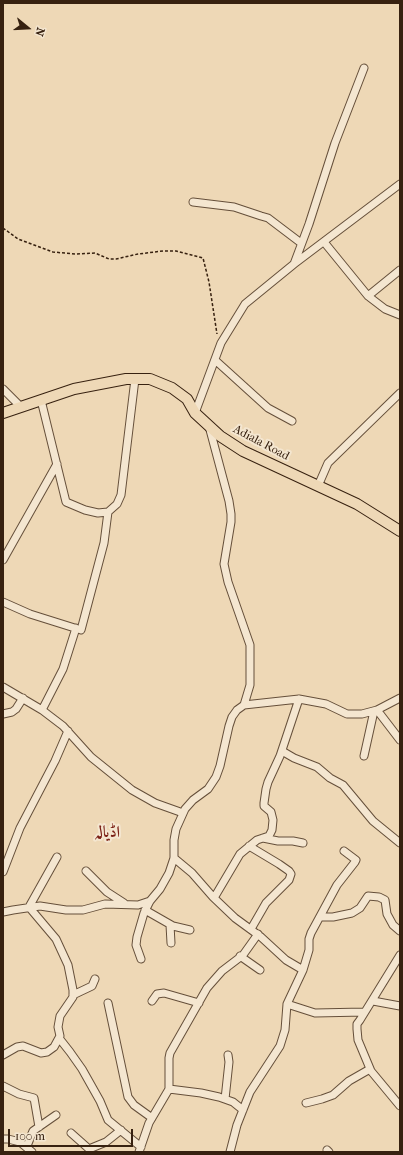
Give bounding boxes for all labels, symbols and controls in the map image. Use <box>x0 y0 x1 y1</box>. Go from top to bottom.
north arrow <box>8 8 48 48</box>
text: N <box>32 26 47 38</box>
street label: Adiala Road <box>230 422 292 464</box>
district label: اڈیالہ <box>94 823 120 843</box>
scale bar <box>10 1121 135 1147</box>
text: 100 m <box>15 1129 45 1143</box>

